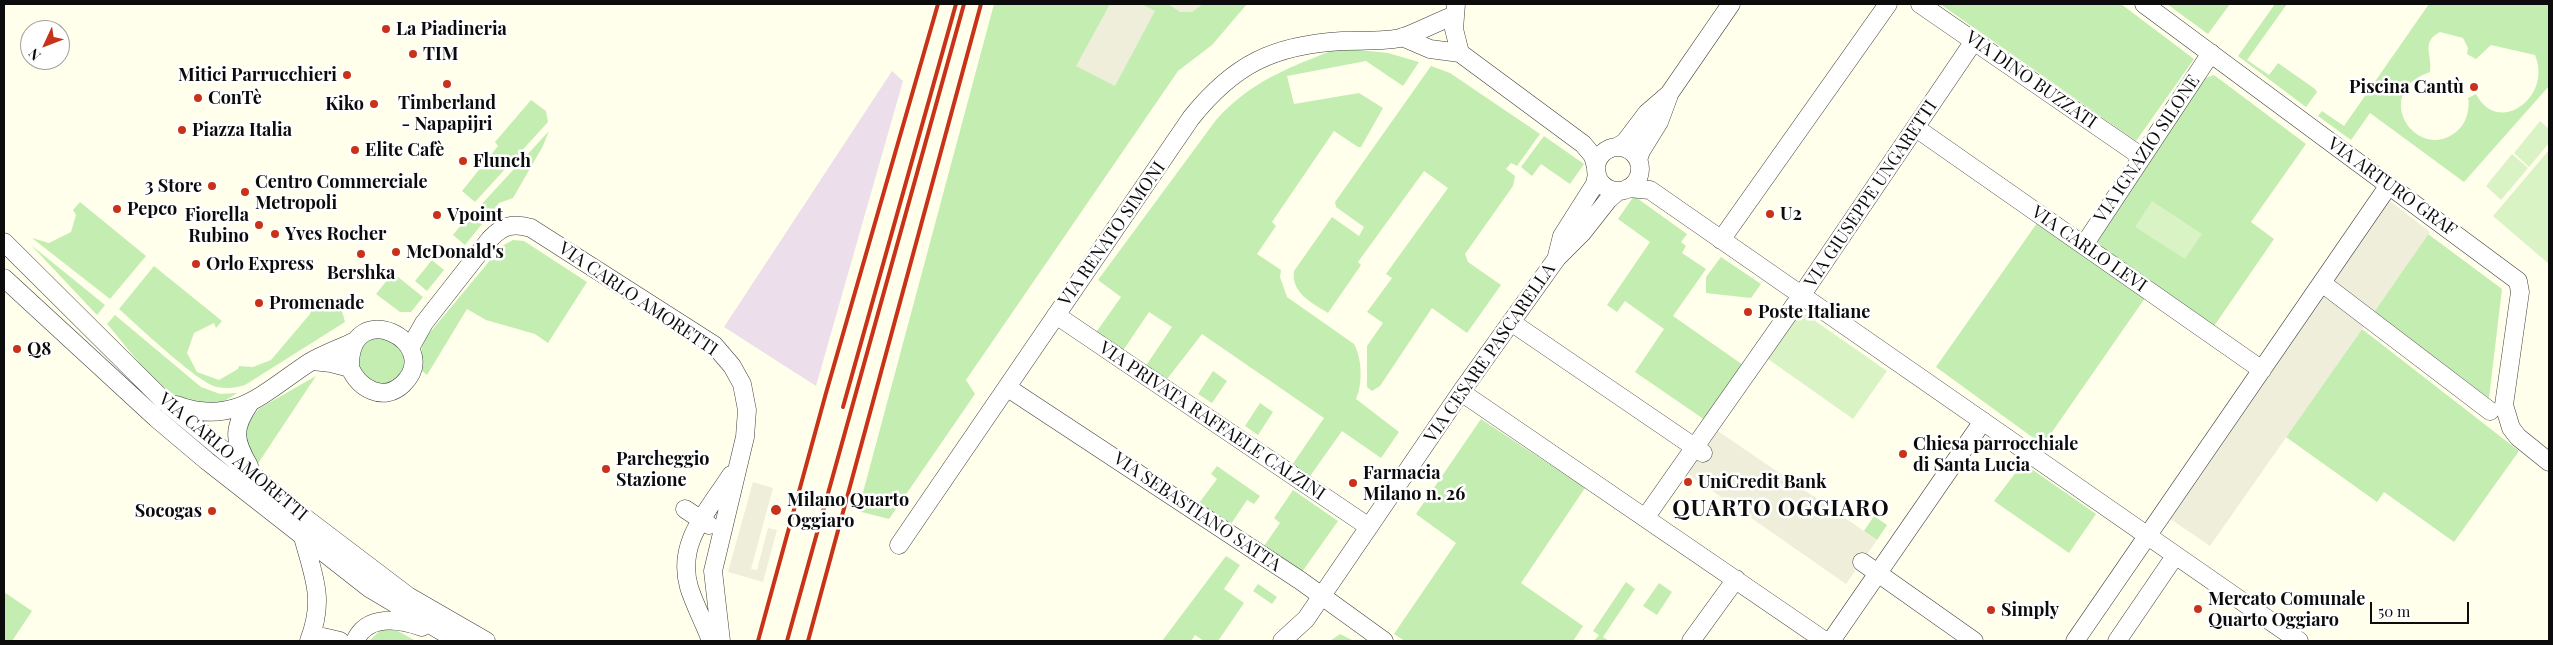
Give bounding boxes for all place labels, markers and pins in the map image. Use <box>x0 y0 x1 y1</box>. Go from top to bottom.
place label: La Piadineria <box>396 18 507 40</box>
marker: La Piadineria <box>380 23 392 35</box>
place label: TIM <box>423 43 458 65</box>
marker: TIM <box>407 48 419 60</box>
place label: Mitici Parrucchieri <box>178 64 337 86</box>
marker: Mitici Parrucchieri <box>341 69 353 81</box>
place label: Piscina Cantù <box>2349 76 2464 98</box>
marker: Timberland - Napapijri <box>441 78 453 90</box>
marker: Piscina Cantù <box>2468 81 2480 93</box>
place label: ConTè <box>208 87 262 109</box>
marker: ConTè <box>192 92 204 104</box>
place label: Timberland - Napapijri <box>398 92 496 134</box>
place label: Kiko <box>325 93 364 115</box>
marker: Kiko <box>368 98 380 110</box>
place label: Piazza Italia <box>192 119 292 141</box>
marker: Piazza Italia <box>176 124 188 136</box>
place label: Elite Cafè <box>365 139 444 161</box>
marker: Elite Cafè <box>349 144 361 156</box>
place label: Flunch <box>473 150 531 172</box>
marker: Flunch <box>457 155 469 167</box>
place label: Centro Commerciale Metropoli <box>255 171 428 213</box>
place label: 3 Store <box>145 175 202 197</box>
marker: 3 Store <box>206 180 218 192</box>
marker: Centro Commerciale Metropoli <box>239 186 251 198</box>
place label: Pepco <box>127 198 177 220</box>
marker: Pepco <box>111 203 123 215</box>
place label: U2 <box>1780 203 1802 225</box>
place label: Fiorella Rubino <box>185 204 249 246</box>
place label: Vpoint <box>447 204 503 226</box>
marker: U2 <box>1764 208 1776 220</box>
marker: Vpoint <box>431 209 443 221</box>
marker: Fiorella Rubino <box>253 219 265 231</box>
place label: Yves Rocher <box>285 223 386 245</box>
marker: Yves Rocher <box>269 228 281 240</box>
place label: McDonald's <box>406 241 504 263</box>
marker: McDonald's <box>390 246 402 258</box>
marker: Bershka <box>355 248 367 260</box>
place label: Orlo Express <box>206 253 314 275</box>
marker: Orlo Express <box>190 258 202 270</box>
place label: Bershka <box>327 262 395 284</box>
place label: Promenade <box>269 292 364 314</box>
marker: Promenade <box>253 297 265 309</box>
place label: Poste Italiane <box>1758 301 1870 323</box>
marker: Poste Italiane <box>1742 306 1754 318</box>
place label: Q8 <box>27 338 51 360</box>
marker: Q8 <box>11 343 23 355</box>
place label: Chiesa parrocchiale di Santa Lucia <box>1913 433 2078 476</box>
place label: Parcheggio Stazione <box>616 448 709 490</box>
marker: Chiesa parrocchiale di Santa Lucia <box>1897 448 1909 460</box>
place label: Farmacia Milano n. 26 <box>1363 462 1465 504</box>
marker: Parcheggio Stazione <box>600 463 612 475</box>
place label: UniCredit Bank <box>1698 471 1827 493</box>
marker: UniCredit Bank <box>1682 476 1694 488</box>
marker: Farmacia Milano n. 26 <box>1347 477 1359 489</box>
place label: Milano Quarto Oggiaro <box>787 489 909 532</box>
place label: Socogas <box>135 500 202 522</box>
marker: Milano Quarto Oggiaro <box>769 503 783 517</box>
marker: Socogas <box>206 505 218 517</box>
place label: Mercato Comunale Quarto Oggiaro <box>2208 588 2365 630</box>
place label: Simply <box>2001 599 2059 621</box>
marker: Mercato Comunale Quarto Oggiaro <box>2192 603 2204 615</box>
marker: Simply <box>1985 604 1997 616</box>

